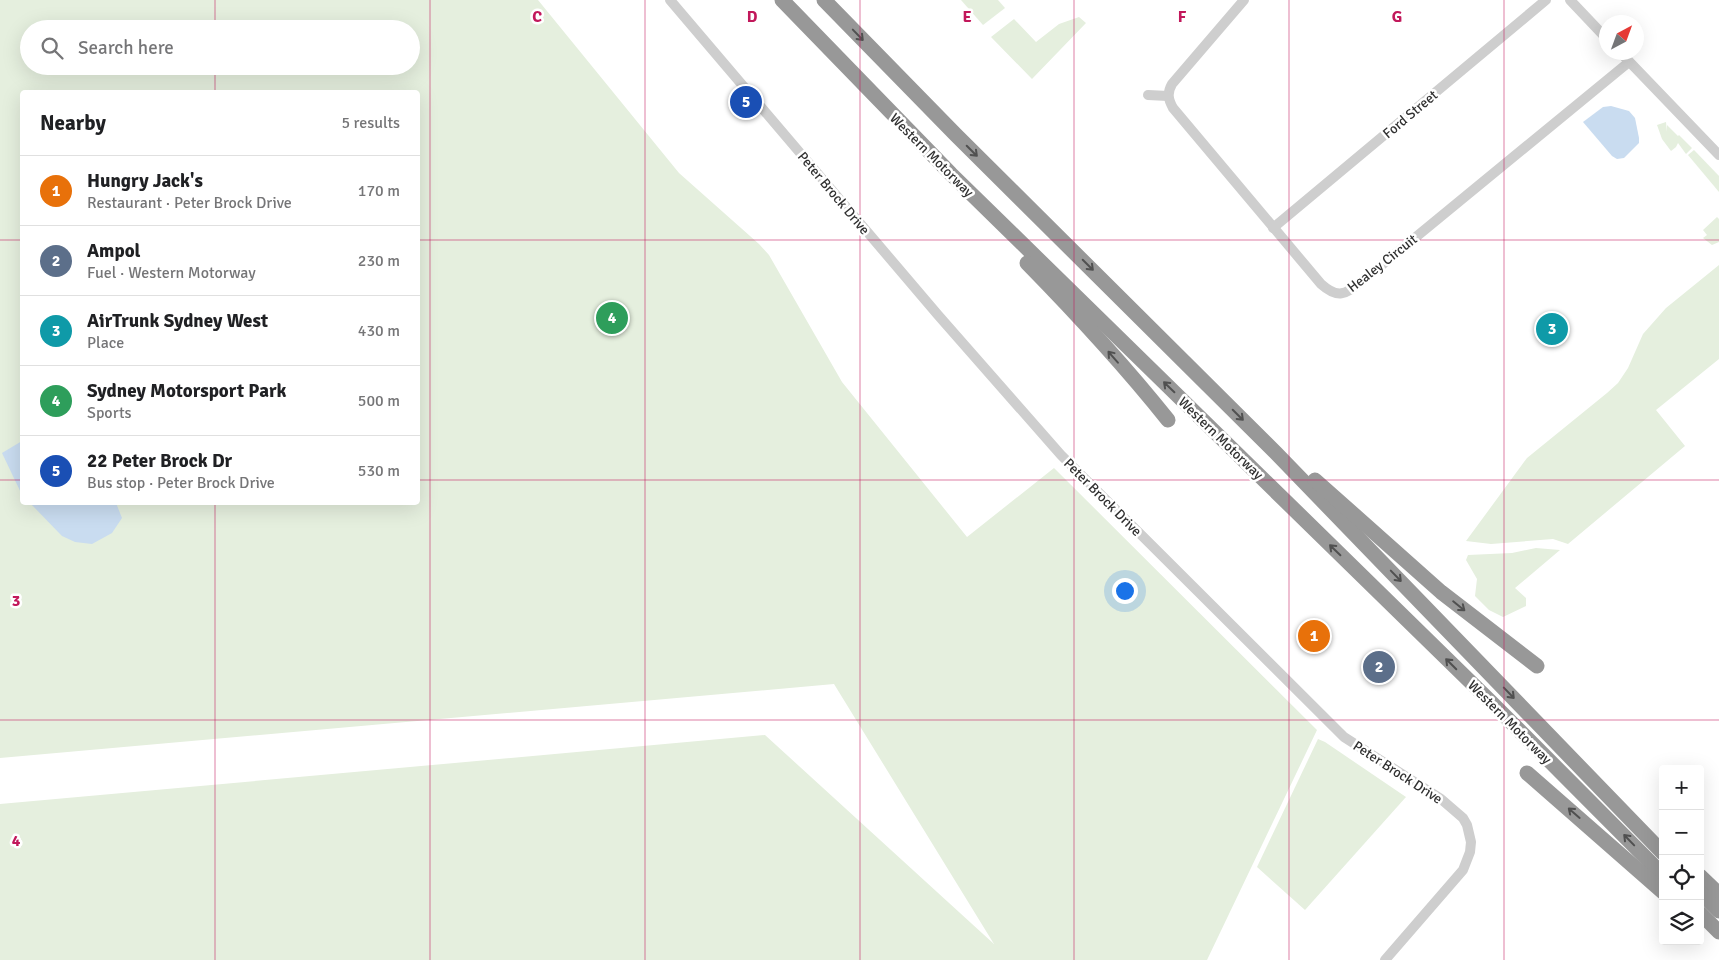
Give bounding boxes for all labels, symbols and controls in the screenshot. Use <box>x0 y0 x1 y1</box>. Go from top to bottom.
text: C <box>532 7 542 27</box>
text: D <box>747 7 758 27</box>
text: E <box>962 7 972 27</box>
text: F <box>1178 7 1187 27</box>
text: G <box>1392 7 1402 27</box>
north arrow <box>1599 15 1644 60</box>
search box <box>20 20 420 75</box>
one-way arrow <box>852 29 864 41</box>
icon: search <box>38 34 66 62</box>
text: Search here <box>78 36 174 60</box>
pin: 5 <box>730 83 762 121</box>
street label: Ford Street <box>1380 87 1441 142</box>
text: Nearby <box>40 110 106 136</box>
street label: Western Motorway <box>886 110 977 201</box>
text: 5 results <box>341 113 400 133</box>
one-way arrow <box>966 145 978 157</box>
street label: Peter Brock Drive <box>794 148 873 238</box>
text: Hungry Jack's <box>87 169 203 193</box>
text: 1 <box>52 181 60 201</box>
text: 170 m <box>358 181 400 201</box>
text: Restaurant · Peter Brock Drive <box>87 193 292 213</box>
street label: Healey Circuit <box>1344 231 1421 296</box>
text: Ampol <box>87 239 141 263</box>
text: 2 <box>52 251 60 271</box>
text: 230 m <box>358 251 400 271</box>
one-way arrow <box>1081 259 1094 271</box>
text: Fuel · Western Motorway <box>87 263 256 283</box>
pin: 4 <box>596 299 628 337</box>
text: AirTrunk Sydney West <box>87 309 268 333</box>
pin: 3 <box>1536 310 1568 348</box>
text: 3 <box>52 321 60 341</box>
text: 430 m <box>358 321 400 341</box>
text: Place <box>87 333 124 353</box>
one-way arrow <box>1107 350 1119 363</box>
text: Sydney Motorsport Park <box>87 379 286 403</box>
one-way arrow <box>1163 381 1175 393</box>
text: 4 <box>52 391 60 411</box>
text: 500 m <box>358 391 400 411</box>
street label: Western Motorway <box>1175 394 1267 484</box>
text: Sports <box>87 403 132 423</box>
one-way arrow <box>1231 409 1244 421</box>
text: 22 Peter Brock Dr <box>87 449 232 473</box>
street label: Peter Brock Drive <box>1060 455 1145 540</box>
text: 5 <box>52 461 60 481</box>
text: 530 m <box>358 461 400 481</box>
text: Bus stop · Peter Brock Drive <box>87 473 275 493</box>
one-way arrow <box>1329 544 1342 556</box>
one-way arrow <box>1390 570 1402 582</box>
your location <box>1112 578 1138 604</box>
text: 3 <box>12 591 20 611</box>
one-way arrow <box>1452 601 1465 612</box>
pin: 1 <box>1298 617 1330 655</box>
pin: 2 <box>1363 648 1395 686</box>
one-way arrow <box>1446 658 1458 670</box>
street label: Western Motorway <box>1464 677 1555 768</box>
one-way arrow <box>1503 687 1515 699</box>
street label: Peter Brock Drive <box>1350 737 1446 808</box>
map controls <box>1659 765 1704 945</box>
button: + <box>1659 765 1704 810</box>
one-way arrow <box>1567 807 1580 819</box>
button: − <box>1659 810 1704 855</box>
text: 4 <box>12 831 21 851</box>
one-way arrow <box>1622 834 1635 846</box>
button: locate <box>1659 855 1704 900</box>
button: layers <box>1659 900 1704 945</box>

